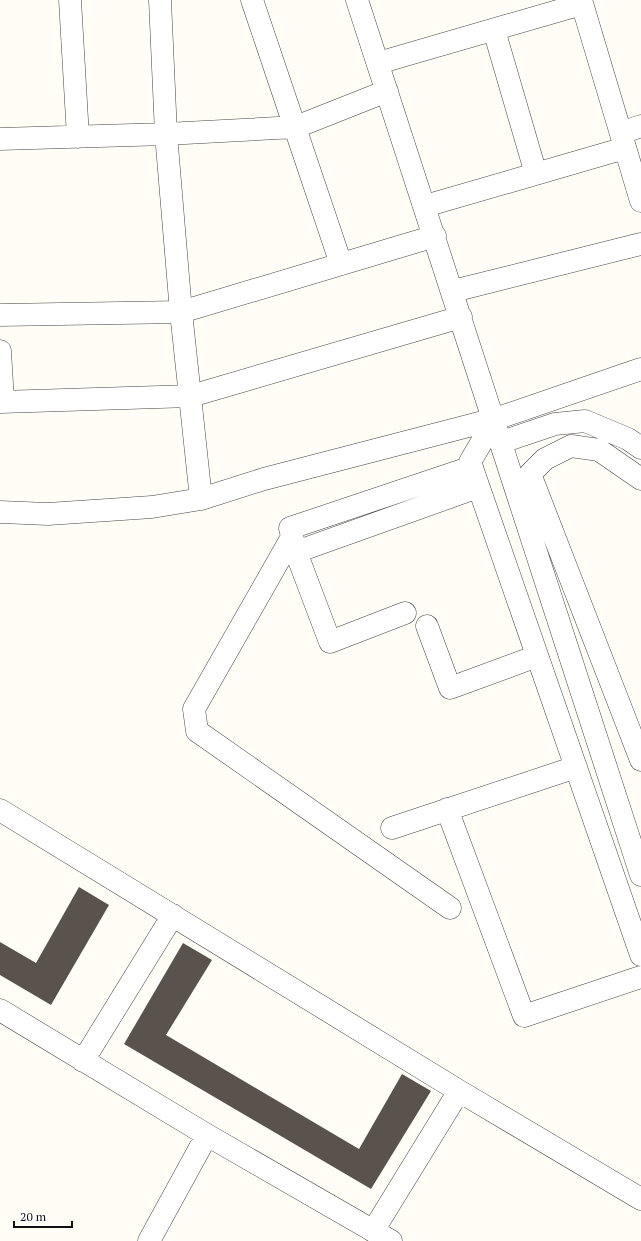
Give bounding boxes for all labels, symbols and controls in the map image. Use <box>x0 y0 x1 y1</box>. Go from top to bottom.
scale bar <box>14 1203 72 1229</box>
text: 20 m <box>20 1209 47 1224</box>

